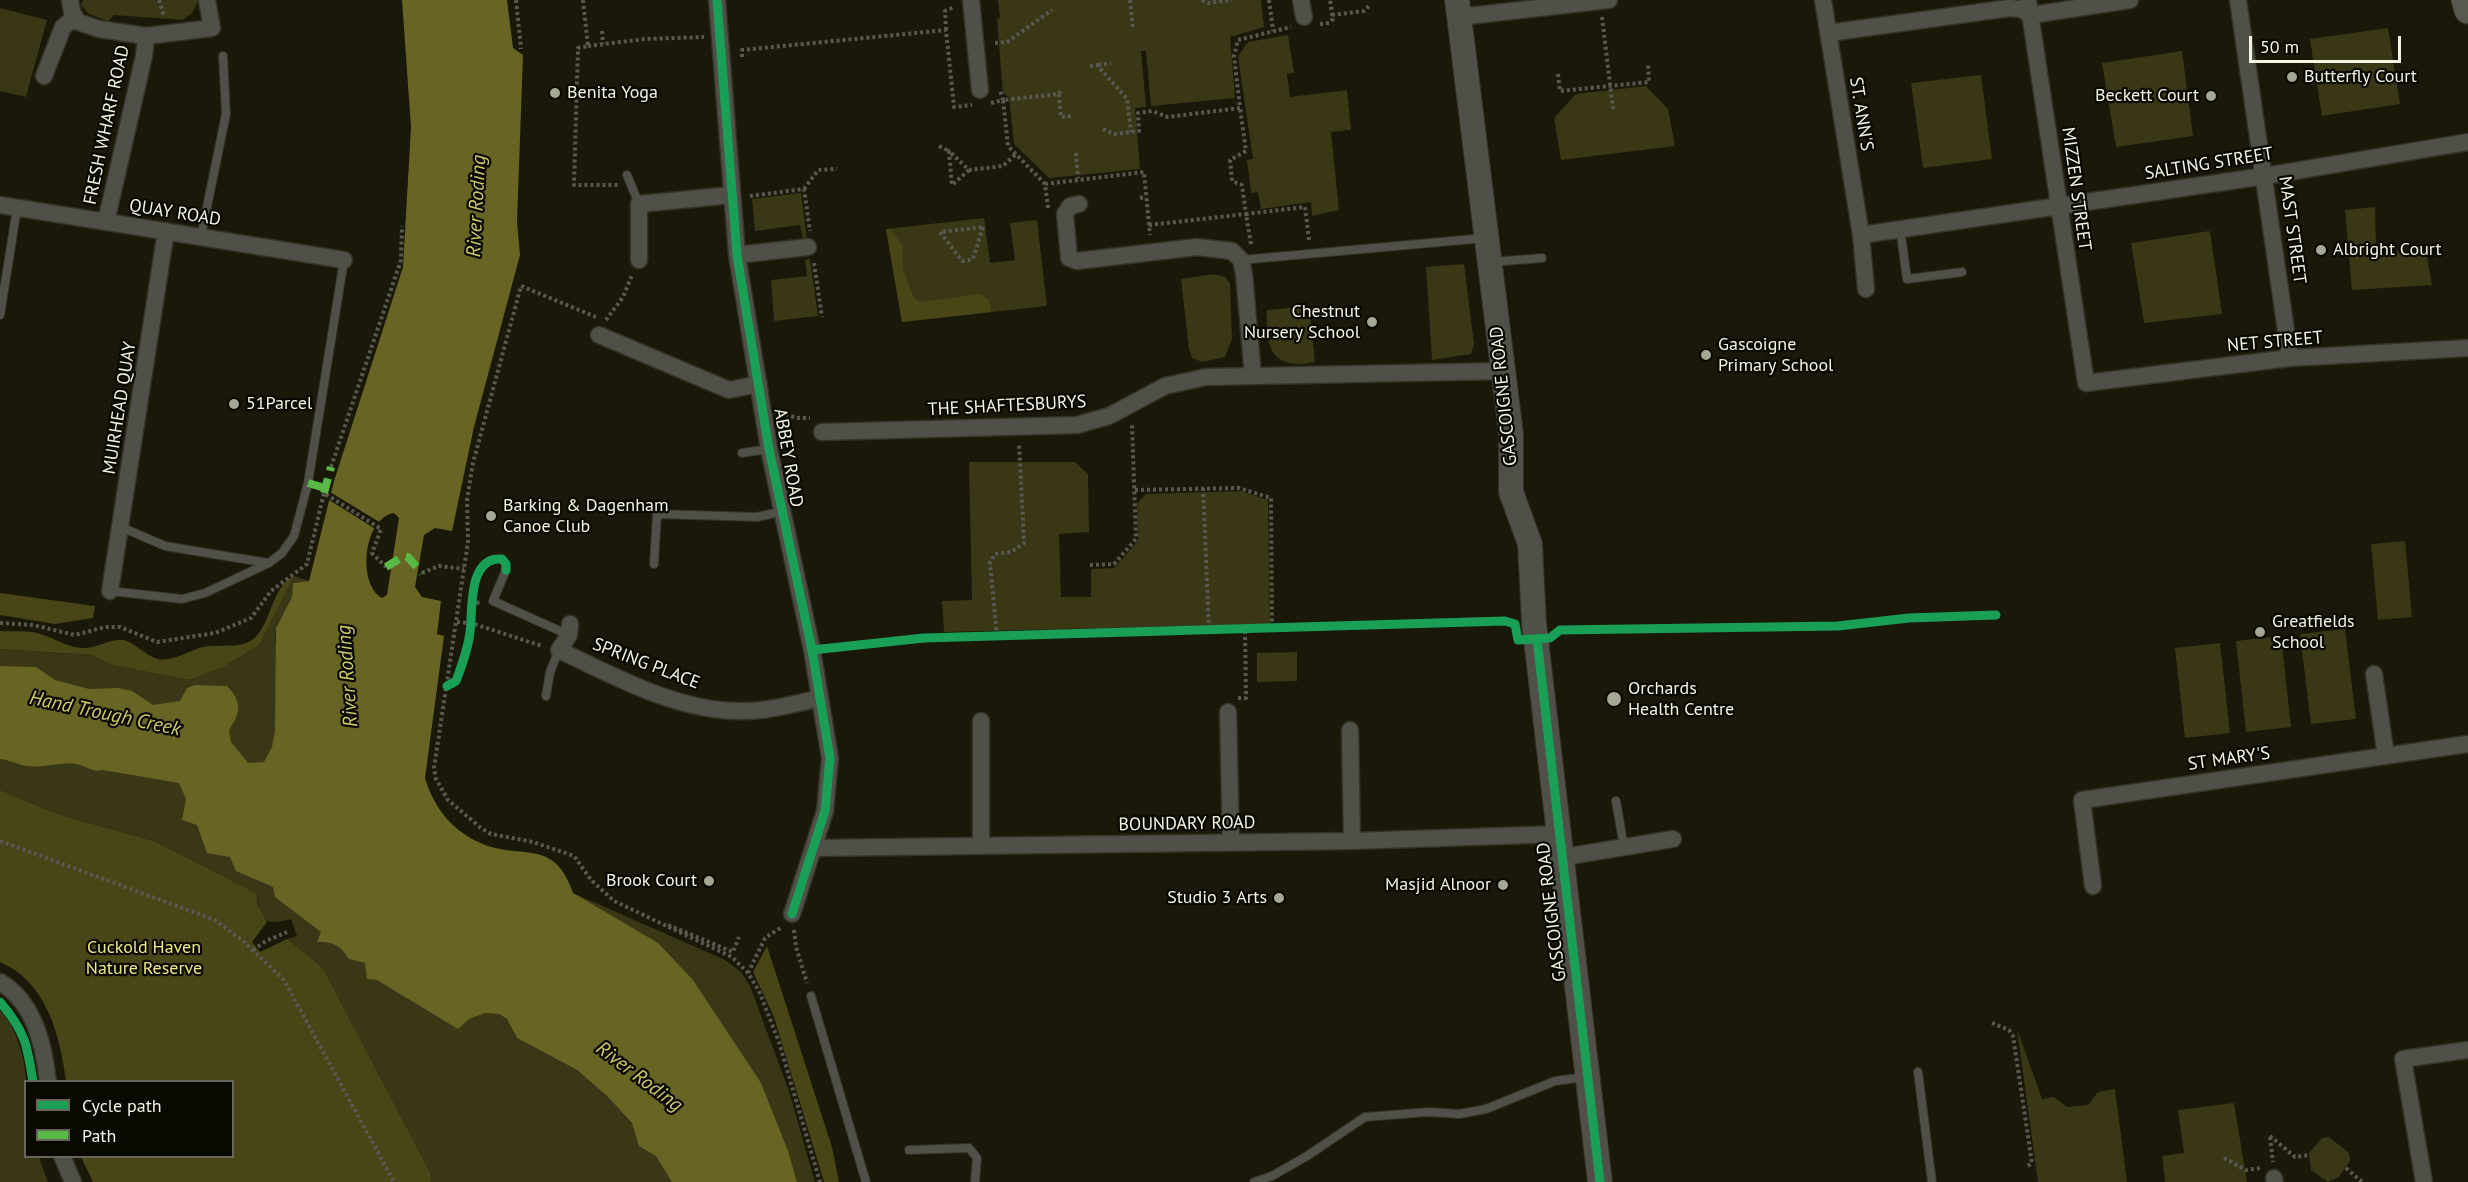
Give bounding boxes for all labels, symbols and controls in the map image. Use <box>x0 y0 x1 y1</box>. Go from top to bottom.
scale bar <box>2252 24 2404 62</box>
text: 50 m <box>2260 35 2299 58</box>
street label: FRESH WHARF ROAD <box>80 43 134 207</box>
place label: Butterfly Court <box>2304 66 2417 88</box>
marker: Butterfly Court <box>2285 70 2299 84</box>
street label: ST. ANN'S <box>1844 75 1878 153</box>
place label: Benita Yoga <box>567 82 658 104</box>
place label: Beckett Court <box>2095 85 2199 107</box>
marker: Benita Yoga <box>548 86 562 100</box>
marker: Beckett Court <box>2204 89 2218 103</box>
street label: MIZZEN STREET <box>2057 126 2095 252</box>
street label: SALTING STREET <box>2143 143 2275 185</box>
water label: River Roding <box>462 154 492 258</box>
street label: MAST STREET <box>2274 175 2310 285</box>
street label: QUAY ROAD <box>128 195 222 231</box>
place label: Albright Court <box>2333 239 2442 261</box>
marker: Albright Court <box>2314 243 2328 257</box>
place label: Chestnut Nursery School <box>1244 301 1360 344</box>
marker: Chestnut Nursery School <box>1365 315 1379 329</box>
street label: GASCOIGNE ROAD <box>1486 325 1522 467</box>
street label: NET STREET <box>2226 327 2324 357</box>
place label: Gascoigne Primary School <box>1718 334 1833 376</box>
street label: MUIRHEAD QUAY <box>99 340 141 476</box>
marker: Gascoigne Primary School <box>1699 348 1713 362</box>
street label: THE SHAFTESBURYS <box>927 391 1087 421</box>
place label: 51Parcel <box>246 393 312 415</box>
marker: 51Parcel <box>227 397 241 411</box>
street label: ABBEY ROAD <box>769 407 807 509</box>
place label: Barking & Dagenham Canoe Club <box>503 495 669 538</box>
marker: Barking & Dagenham Canoe Club <box>484 509 498 523</box>
place label: Greatfields School <box>2272 611 2355 654</box>
water label: River Roding <box>332 624 364 728</box>
marker: Greatfields School <box>2253 625 2267 639</box>
street label: SPRING PLACE <box>589 634 703 694</box>
place label: Orchards Health Centre <box>1628 678 1734 720</box>
water label: Hand Trough Creek <box>27 686 183 742</box>
marker: Orchards Health Centre <box>1605 690 1623 708</box>
street label: ST MARY'S <box>2186 743 2272 775</box>
street label: BOUNDARY ROAD <box>1118 812 1256 836</box>
street label: GASCOIGNE ROAD <box>1533 841 1571 983</box>
place label: Brook Court <box>606 870 697 892</box>
marker: Brook Court <box>702 874 716 888</box>
place label: Masjid Alnoor <box>1385 874 1491 896</box>
marker: Masjid Alnoor <box>1496 878 1510 892</box>
place label: Studio 3 Arts <box>1167 887 1267 909</box>
marker: Studio 3 Arts <box>1272 891 1286 905</box>
park label: Cuckold Haven Nature Reserve <box>86 937 202 980</box>
water label: River Roding <box>591 1037 687 1117</box>
legend <box>24 1080 234 1158</box>
text: Cycle path <box>82 1094 162 1117</box>
text: Path <box>82 1124 116 1147</box>

